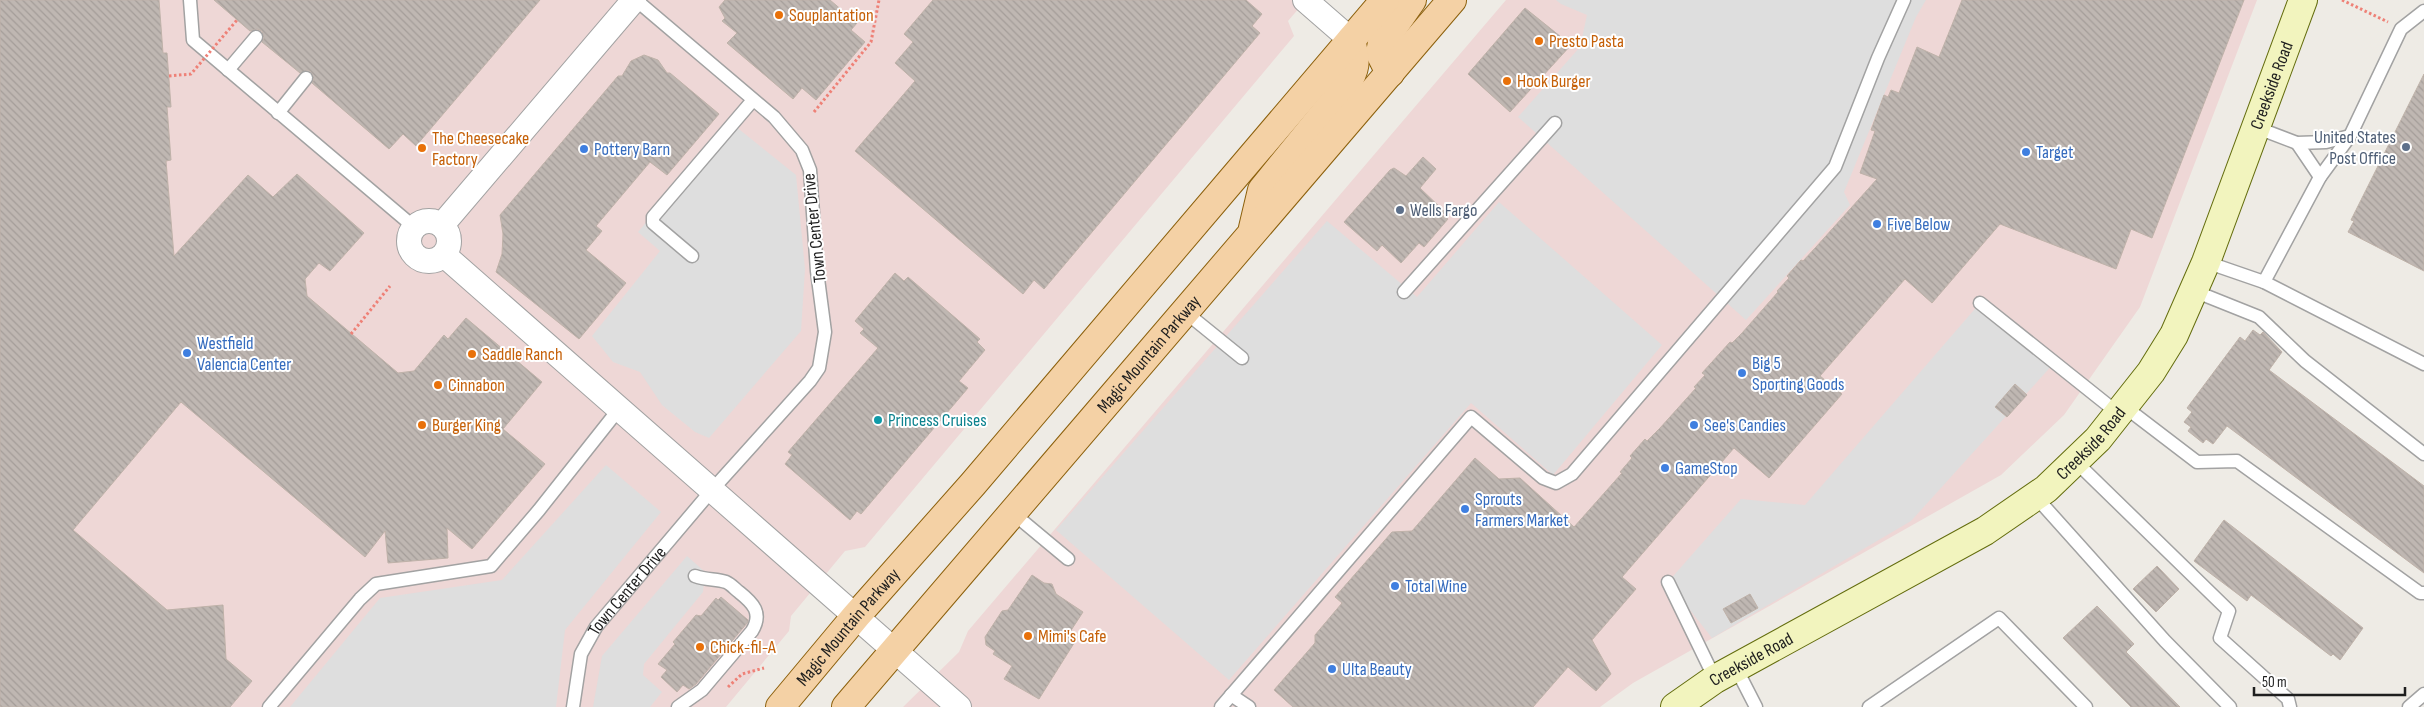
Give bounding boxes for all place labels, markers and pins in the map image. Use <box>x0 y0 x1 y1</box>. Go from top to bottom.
place label: Souplantation <box>789 5 874 26</box>
marker: Souplantation <box>773 9 785 21</box>
place label: Presto Pasta <box>1549 31 1624 52</box>
marker: Presto Pasta <box>1533 35 1545 47</box>
place label: Hook Burger <box>1517 71 1591 92</box>
marker: Hook Burger <box>1501 75 1513 87</box>
place label: United States Post Office <box>2314 127 2396 169</box>
place label: The Cheesecake Factory <box>432 128 529 170</box>
place label: Pottery Barn <box>594 139 670 160</box>
marker: United States Post Office <box>2400 141 2412 153</box>
marker: The Cheesecake Factory <box>416 142 428 154</box>
place label: Target <box>2036 142 2074 163</box>
marker: Pottery Barn <box>578 143 590 155</box>
marker: Target <box>2020 146 2032 158</box>
place label: Wells Fargo <box>1410 200 1477 221</box>
marker: Wells Fargo <box>1394 204 1406 216</box>
place label: Five Below <box>1887 214 1950 235</box>
marker: Five Below <box>1871 218 1883 230</box>
place label: Westfield Valencia Center <box>197 333 291 375</box>
place label: Saddle Ranch <box>482 344 563 365</box>
marker: Westfield Valencia Center <box>181 347 193 359</box>
marker: Saddle Ranch <box>466 348 478 360</box>
place label: Big 5 Sporting Goods <box>1752 353 1845 395</box>
marker: Big 5 Sporting Goods <box>1736 367 1748 379</box>
place label: Cinnabon <box>448 375 505 396</box>
marker: Cinnabon <box>432 379 444 391</box>
place label: Princess Cruises <box>888 410 987 431</box>
marker: Princess Cruises <box>872 414 884 426</box>
place label: Burger King <box>432 415 501 436</box>
place label: See's Candies <box>1704 415 1786 436</box>
marker: Burger King <box>416 419 428 431</box>
marker: See's Candies <box>1688 419 1700 431</box>
place label: GameStop <box>1675 458 1738 479</box>
marker: GameStop <box>1659 462 1671 474</box>
place label: Sprouts Farmers Market <box>1475 489 1569 531</box>
marker: Sprouts Farmers Market <box>1459 503 1471 515</box>
place label: Total Wine <box>1405 576 1467 597</box>
marker: Total Wine <box>1389 580 1401 592</box>
place label: Mimi's Cafe <box>1038 626 1107 647</box>
marker: Mimi's Cafe <box>1022 630 1034 642</box>
place label: Chick-fil-A <box>710 637 776 658</box>
marker: Chick-fil-A <box>694 641 706 653</box>
place label: Ulta Beauty <box>1342 659 1412 680</box>
marker: Ulta Beauty <box>1326 663 1338 675</box>

